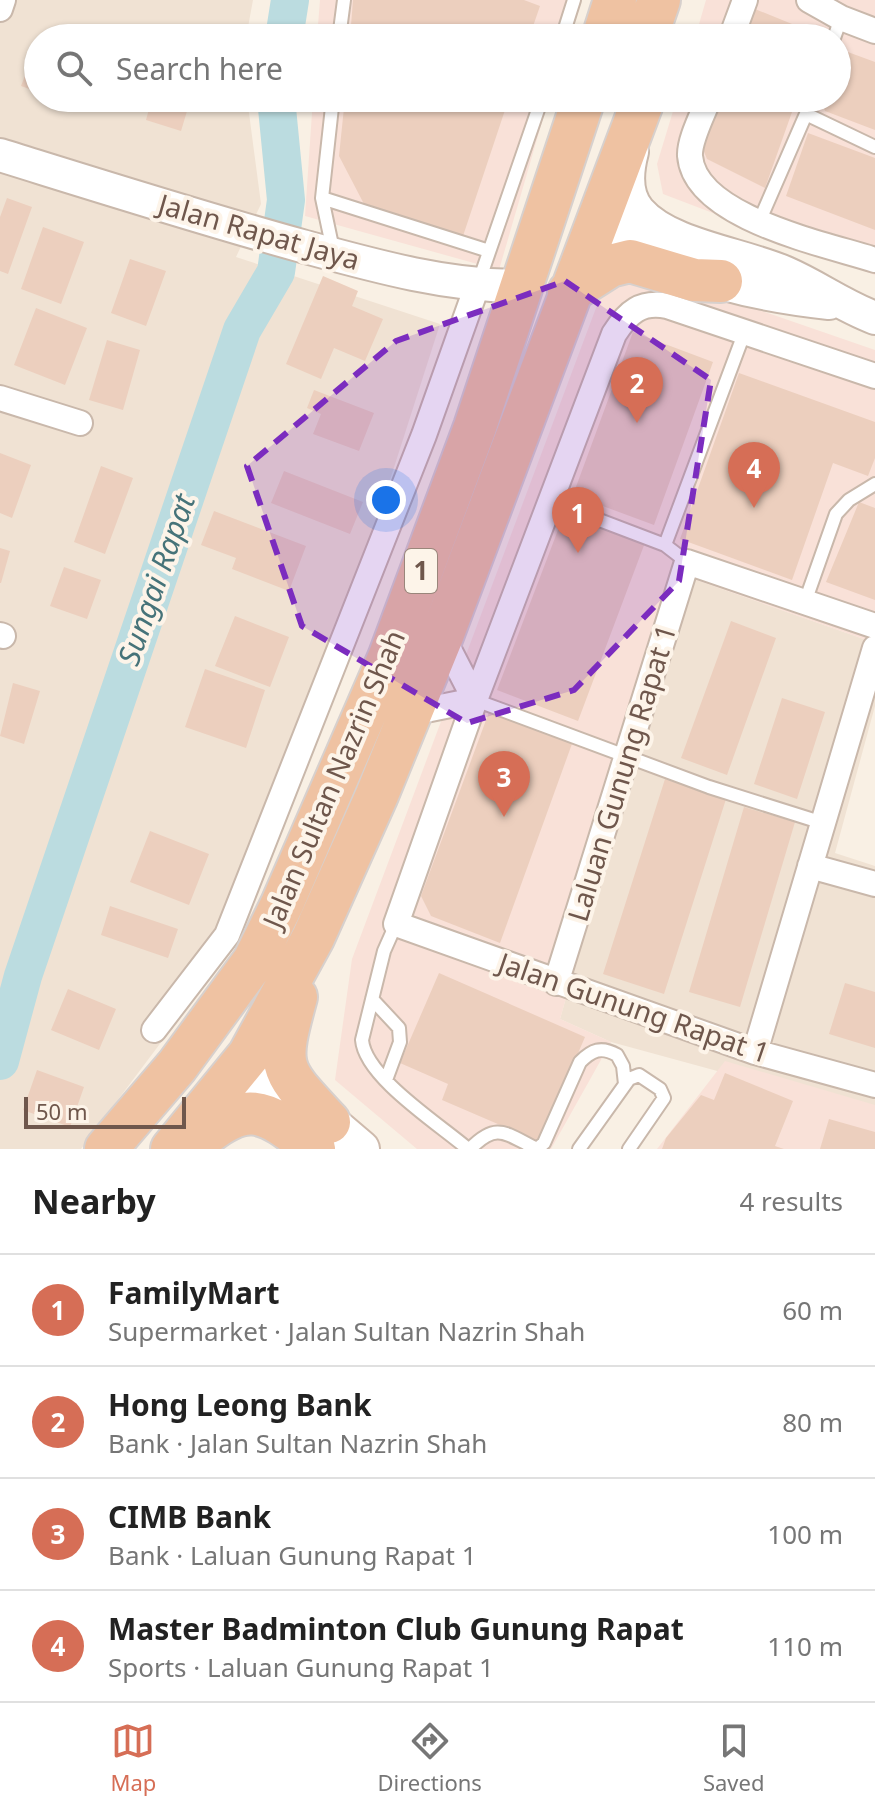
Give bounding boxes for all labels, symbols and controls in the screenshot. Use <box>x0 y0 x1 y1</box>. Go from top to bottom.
search box <box>24 24 851 112</box>
icon: search <box>52 46 96 90</box>
text: Search here <box>116 48 283 89</box>
street label: Jalan Rapat Jaya <box>151 183 364 278</box>
pin: 2 <box>611 357 663 423</box>
pin: 4 <box>728 442 780 508</box>
your location <box>366 480 406 520</box>
pin: 1 <box>552 487 604 553</box>
water label: Sungai Rapat <box>107 488 204 671</box>
road number: 1 <box>405 549 437 593</box>
street label: Laluan Gunung Rapat 1 <box>558 620 684 926</box>
street label: Jalan Sultan Nazrin Shah <box>252 624 413 936</box>
pin: 3 <box>478 751 530 817</box>
street label: Jalan Gunung Rapat 1 <box>491 942 775 1071</box>
scale bar <box>24 1093 186 1129</box>
text: 50 m <box>36 1096 87 1126</box>
text: Nearby <box>32 1178 156 1224</box>
text: 4 results <box>739 1183 843 1219</box>
text: FamilyMart <box>108 1272 279 1313</box>
text: 1 <box>51 1292 65 1328</box>
text: 60 m <box>782 1292 843 1328</box>
text: Supermarket · Jalan Sultan Nazrin Shah <box>108 1313 585 1349</box>
text: Hong Leong Bank <box>108 1384 372 1425</box>
text: 2 <box>51 1404 65 1440</box>
text: 80 m <box>782 1404 843 1440</box>
text: Bank · Jalan Sultan Nazrin Shah <box>108 1425 487 1461</box>
text: CIMB Bank <box>108 1496 271 1537</box>
text: 3 <box>51 1516 65 1552</box>
text: 100 m <box>767 1516 843 1552</box>
text: Bank · Laluan Gunung Rapat 1 <box>108 1537 477 1573</box>
text: Master Badminton Club Gunung Rapat <box>108 1608 684 1649</box>
text: 4 <box>51 1628 65 1664</box>
text: 110 m <box>767 1628 843 1664</box>
text: Sports · Laluan Gunung Rapat 1 <box>108 1649 494 1685</box>
tab: Map <box>111 1719 156 1797</box>
tab: Directions <box>377 1719 482 1797</box>
tab: Saved <box>703 1719 764 1797</box>

